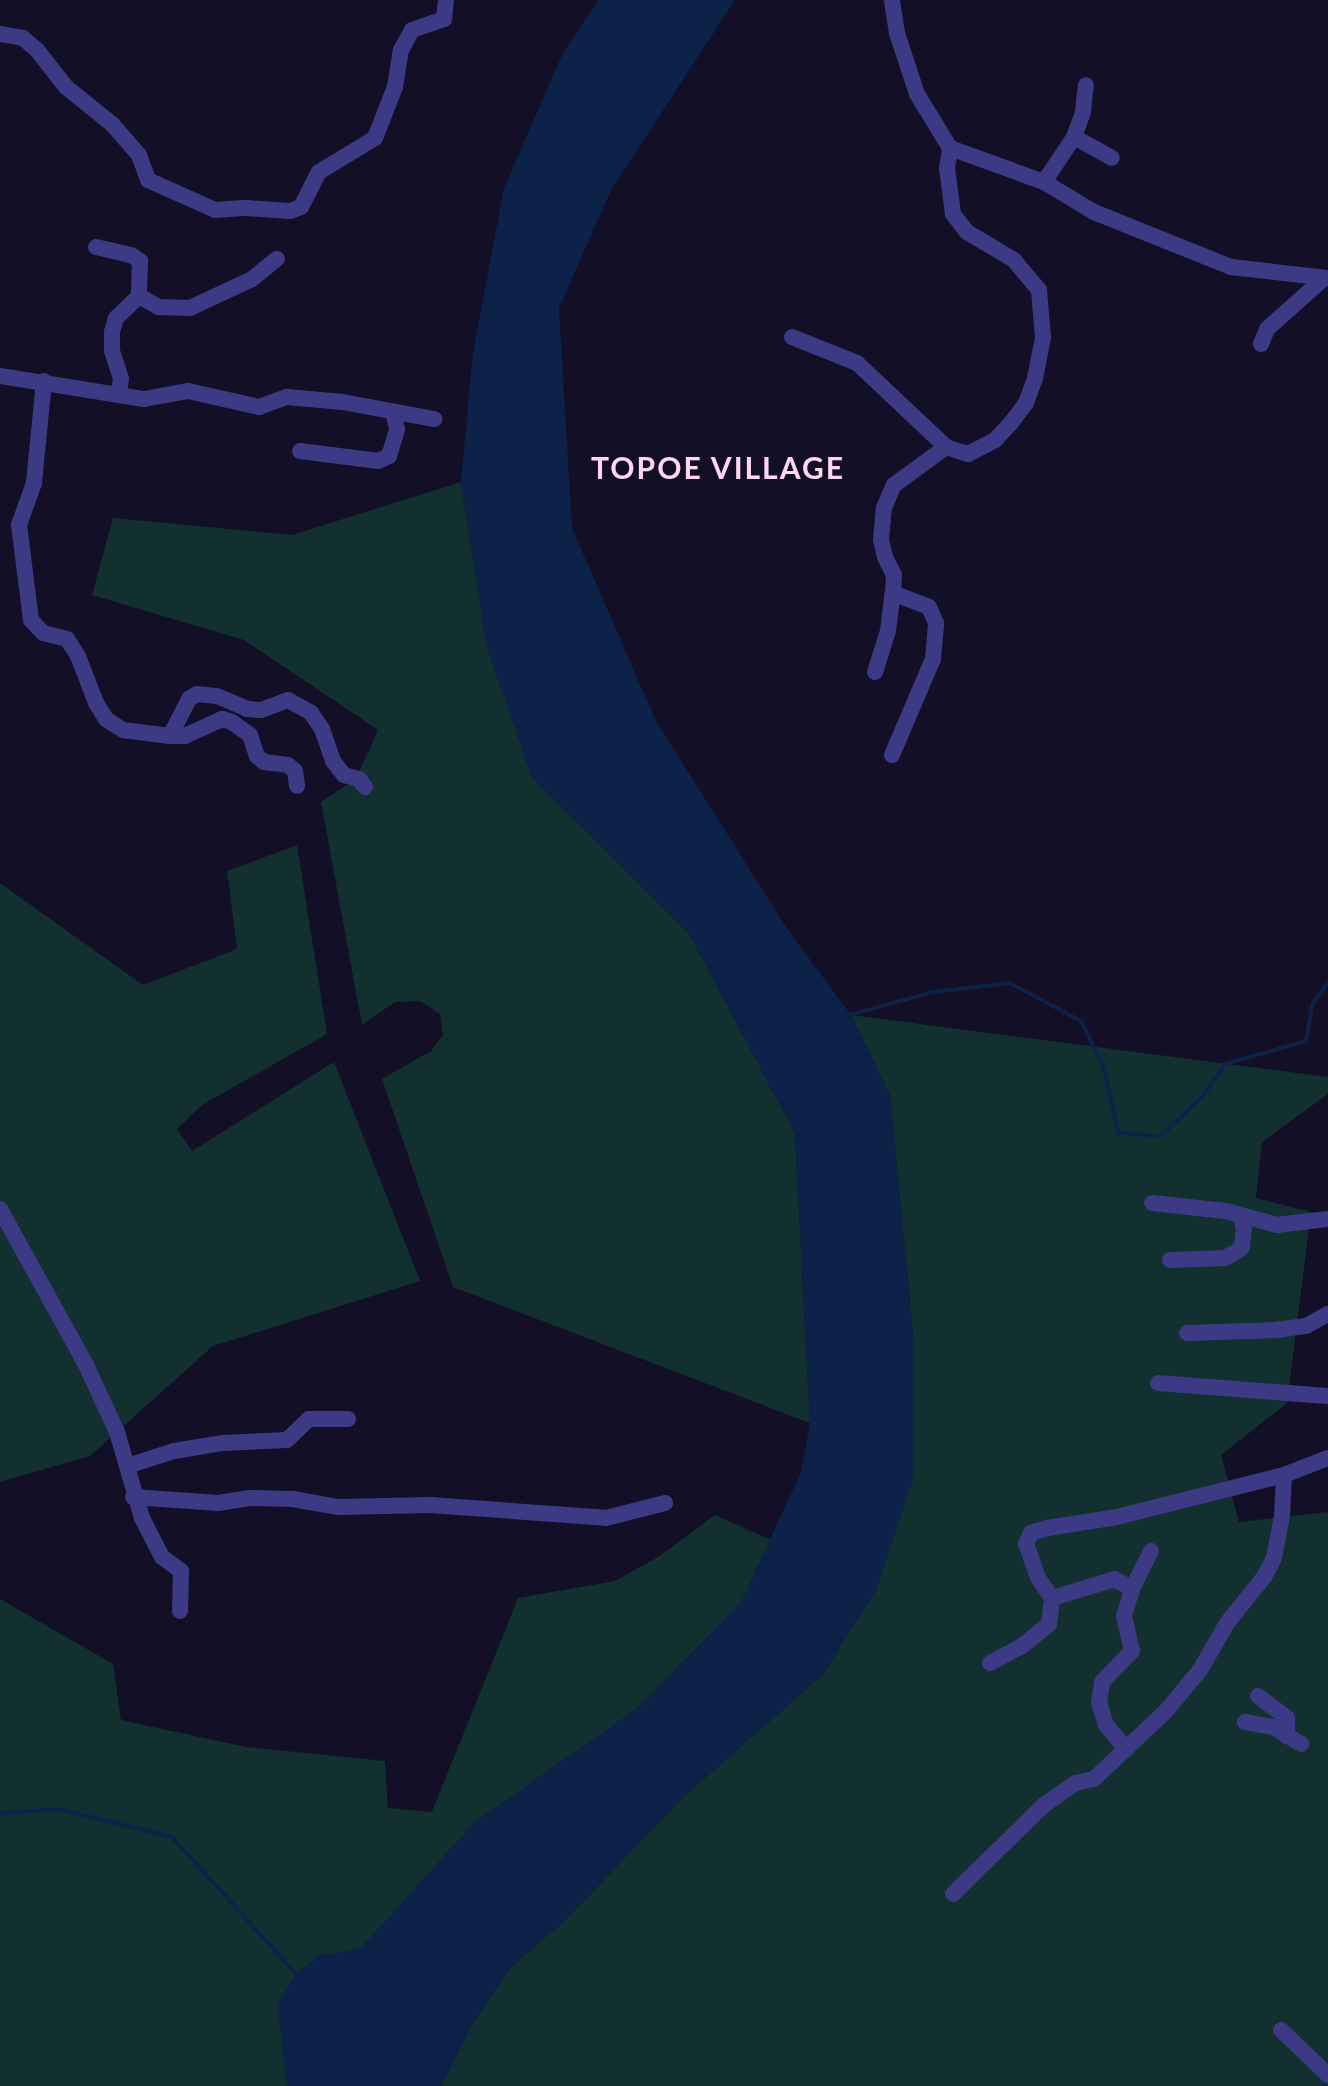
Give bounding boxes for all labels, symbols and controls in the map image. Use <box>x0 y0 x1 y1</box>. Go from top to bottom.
district label: TOPOE VILLAGE <box>591 449 845 485</box>

